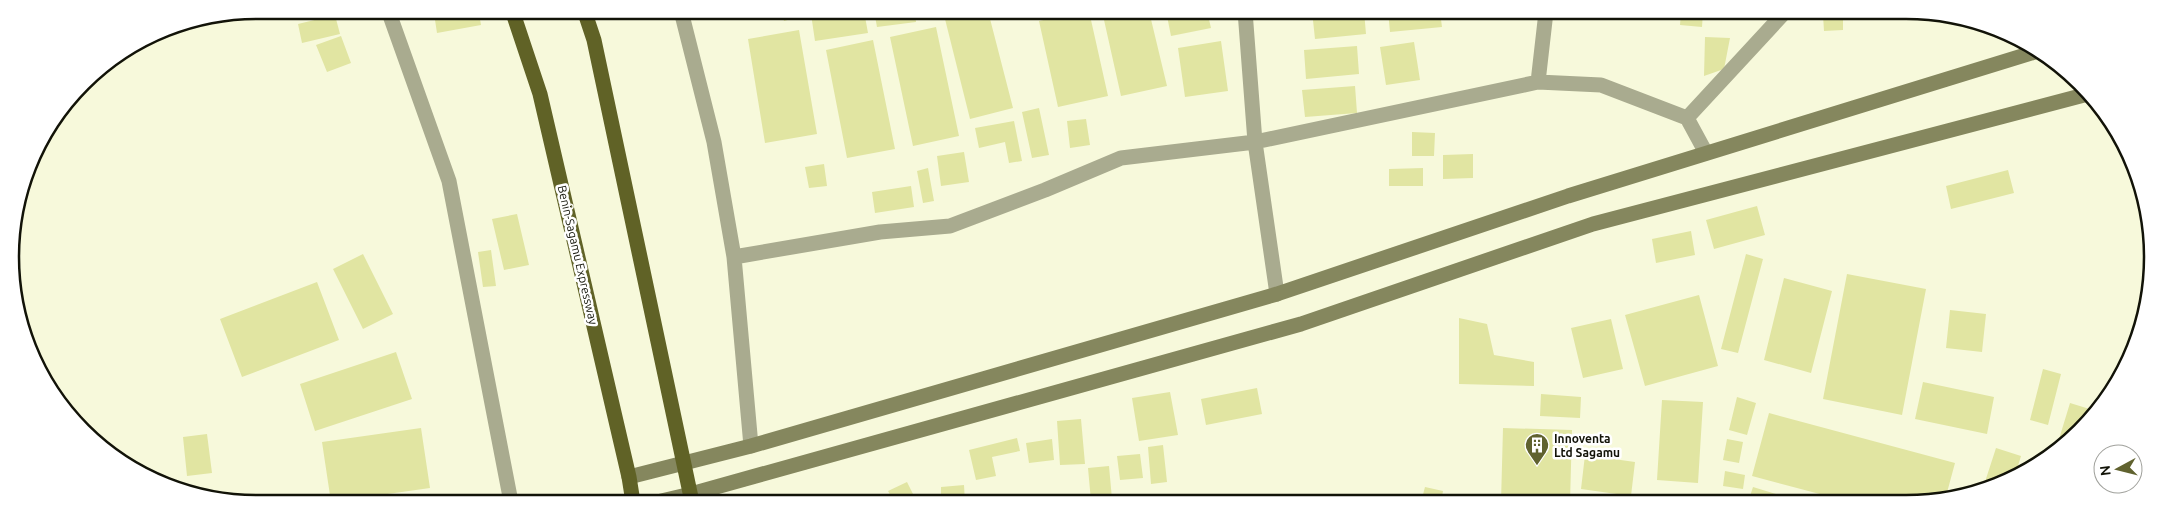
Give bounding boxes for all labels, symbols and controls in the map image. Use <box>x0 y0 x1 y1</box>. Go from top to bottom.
street label: Benin-Sagamu Expressway <box>556 184 600 326</box>
building icon: Innoventa Ltd Sagamu <box>1524 432 1550 466</box>
place label: Innoventa Ltd Sagamu <box>1554 432 1620 459</box>
north arrow <box>2093 444 2143 494</box>
text: N <box>2097 464 2114 477</box>

